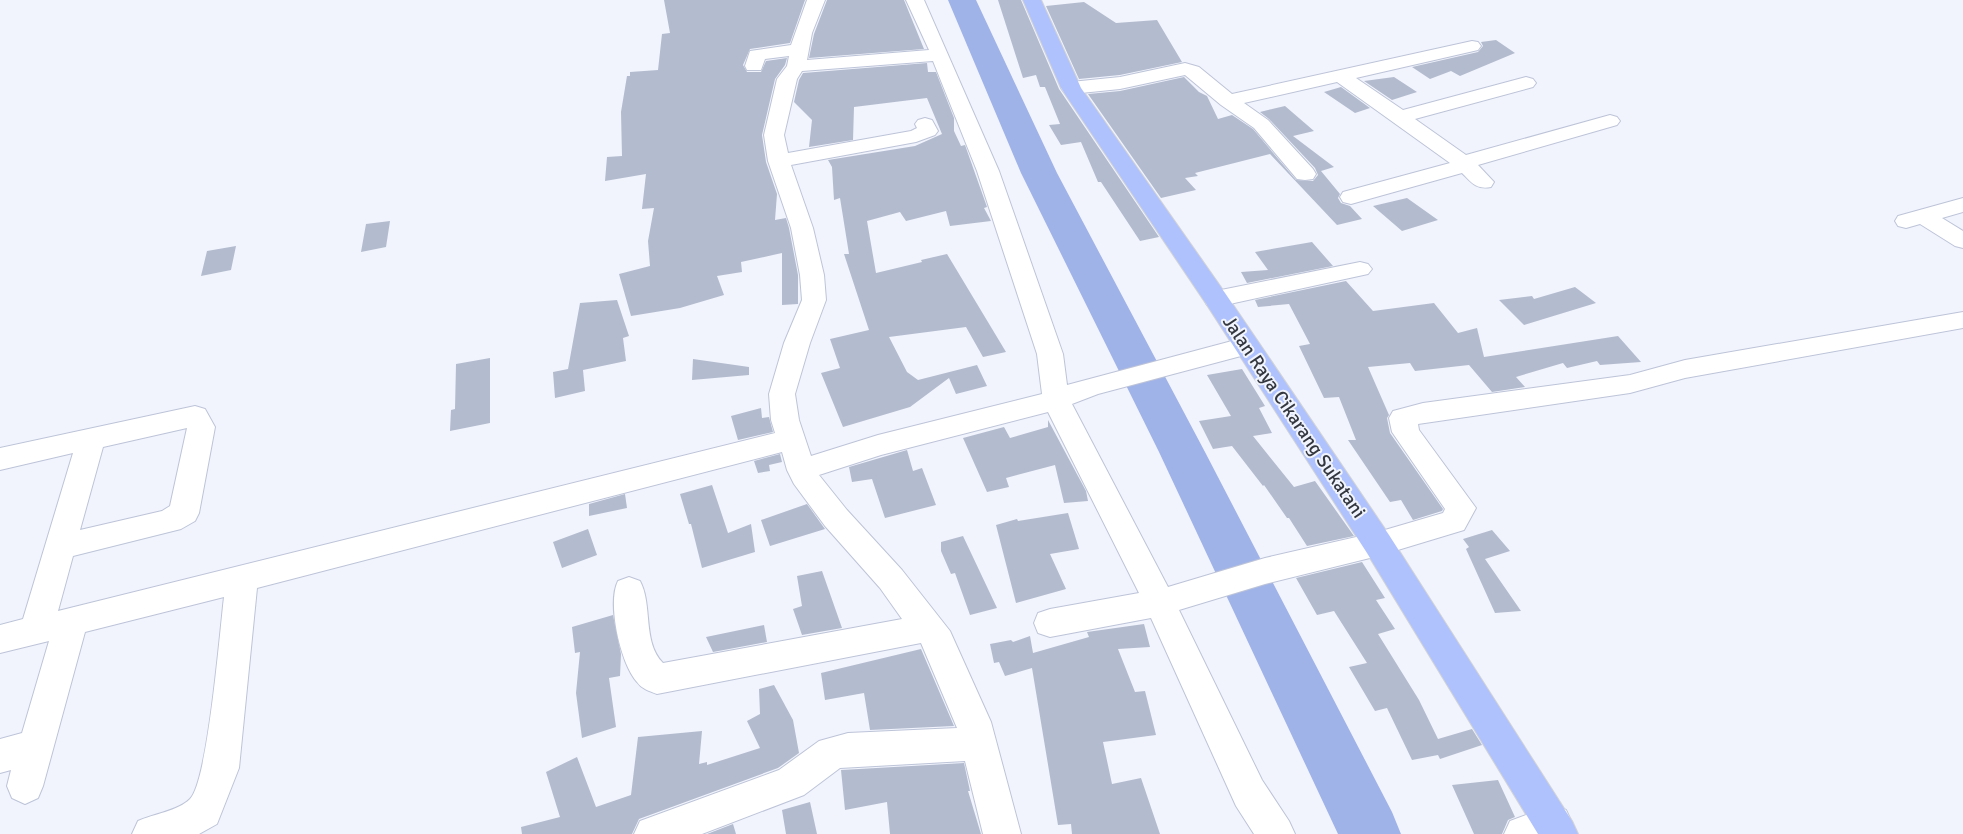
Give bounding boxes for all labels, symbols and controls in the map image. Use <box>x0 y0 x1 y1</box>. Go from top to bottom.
street label: Jalan Raya Cikarang Sukatani <box>1217 311 1371 523</box>

